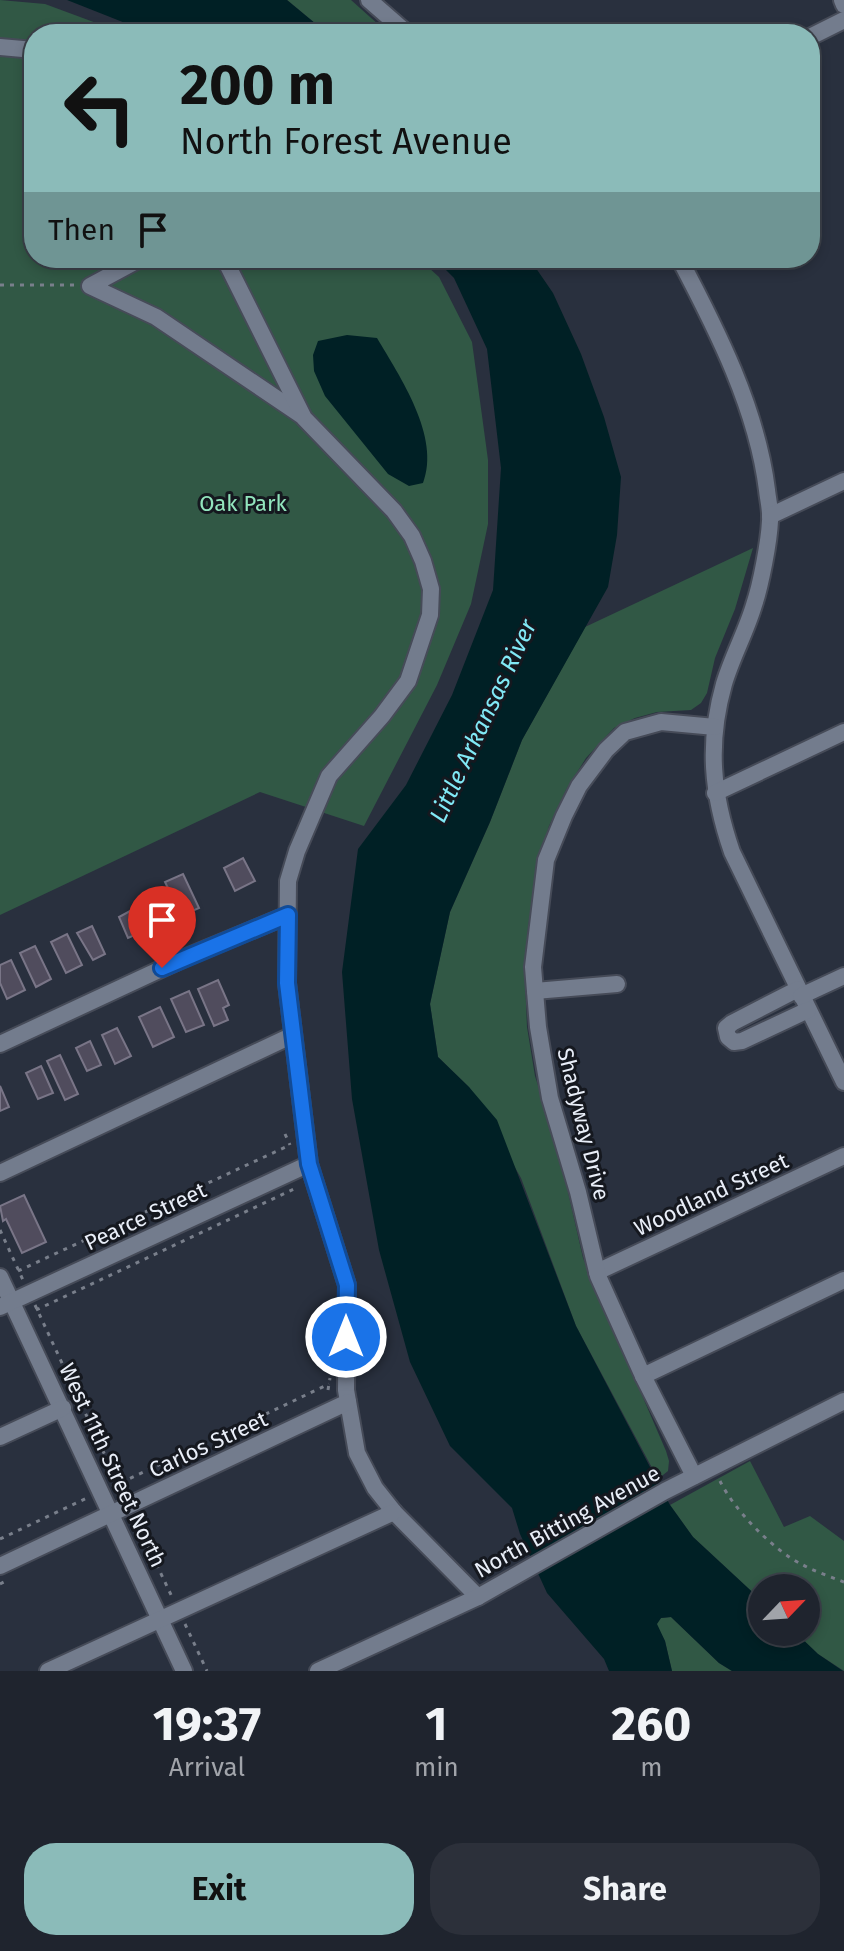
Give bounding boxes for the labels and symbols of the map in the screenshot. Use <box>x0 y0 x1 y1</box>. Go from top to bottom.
park label: Oak Park <box>199 490 287 517</box>
water label: Little Arkansas River <box>424 614 543 827</box>
pin <box>128 886 196 968</box>
street label: Shadyway Drive <box>552 1045 616 1203</box>
street label: Woodland Street <box>630 1147 792 1242</box>
street label: Pearce Street <box>80 1176 210 1256</box>
position arrow <box>304 1295 388 1379</box>
street label: West 11th Street North <box>53 1359 172 1572</box>
street label: Carlos Street <box>145 1405 272 1484</box>
street label: North Bitting Avenue <box>470 1459 665 1584</box>
north arrow <box>748 1574 820 1646</box>

